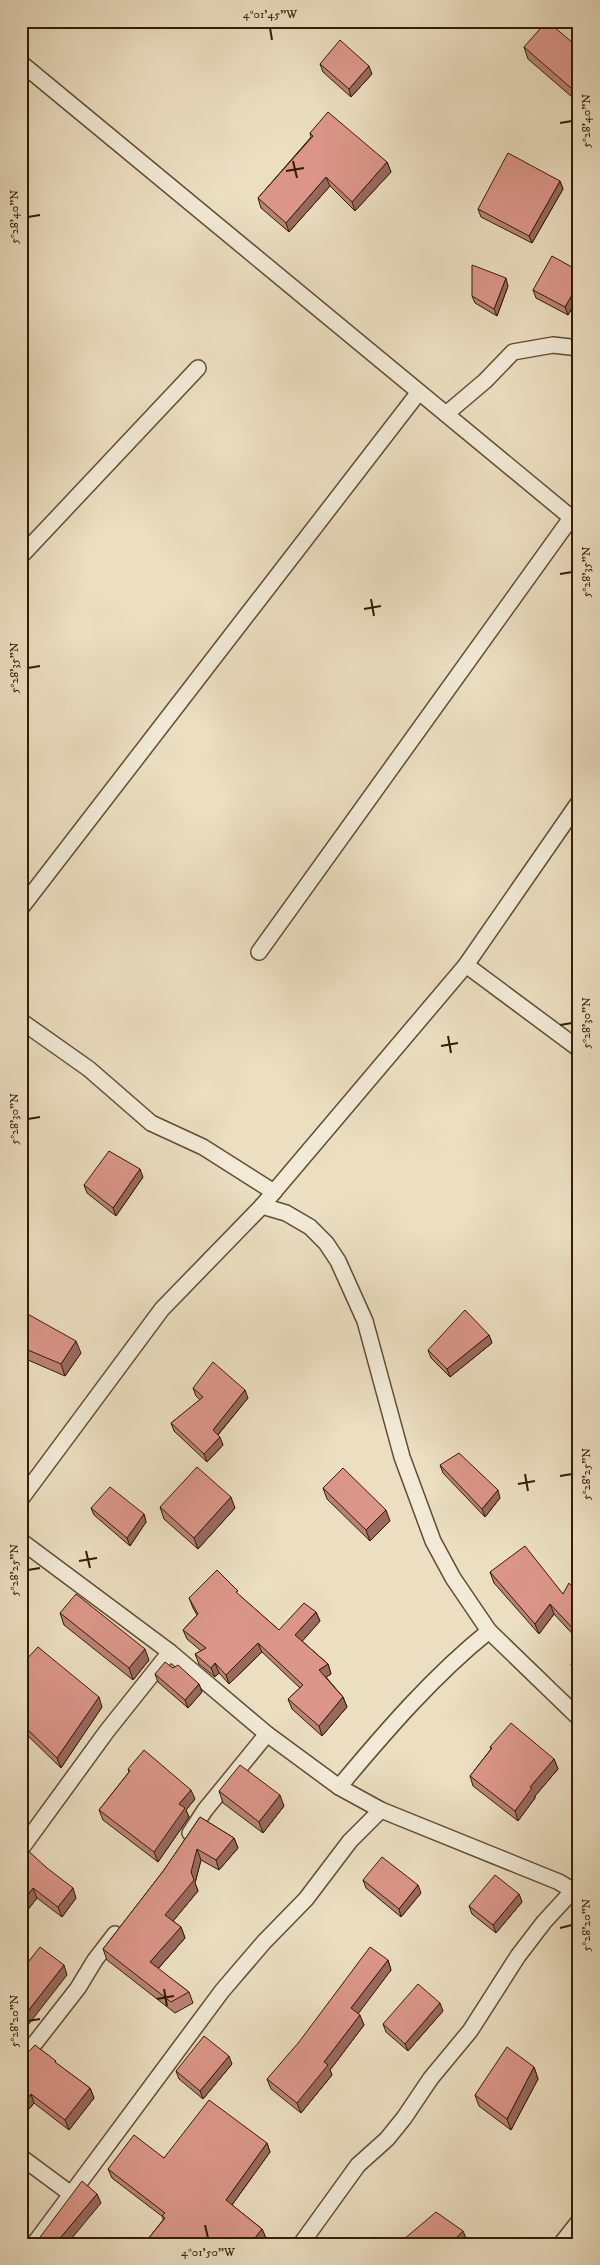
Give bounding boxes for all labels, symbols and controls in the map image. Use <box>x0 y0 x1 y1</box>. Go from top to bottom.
text: 4°01'45"W <box>243 7 298 22</box>
text: 5°28'40"N <box>579 94 594 148</box>
text: 5°28'40"N <box>7 190 22 244</box>
text: 5°28'35"N <box>579 546 594 598</box>
text: 5°28'35"N <box>7 642 22 694</box>
text: 5°28'30"N <box>579 997 594 1049</box>
text: 5°28'30"N <box>7 1093 22 1145</box>
text: 5°28'25"N <box>579 1448 594 1500</box>
text: 5°28'25"N <box>7 1544 22 1596</box>
text: 5°28'20"N <box>579 1898 594 1951</box>
text: 5°28'20"N <box>7 1994 22 2047</box>
text: 4°01'50"W <box>181 2245 236 2260</box>

